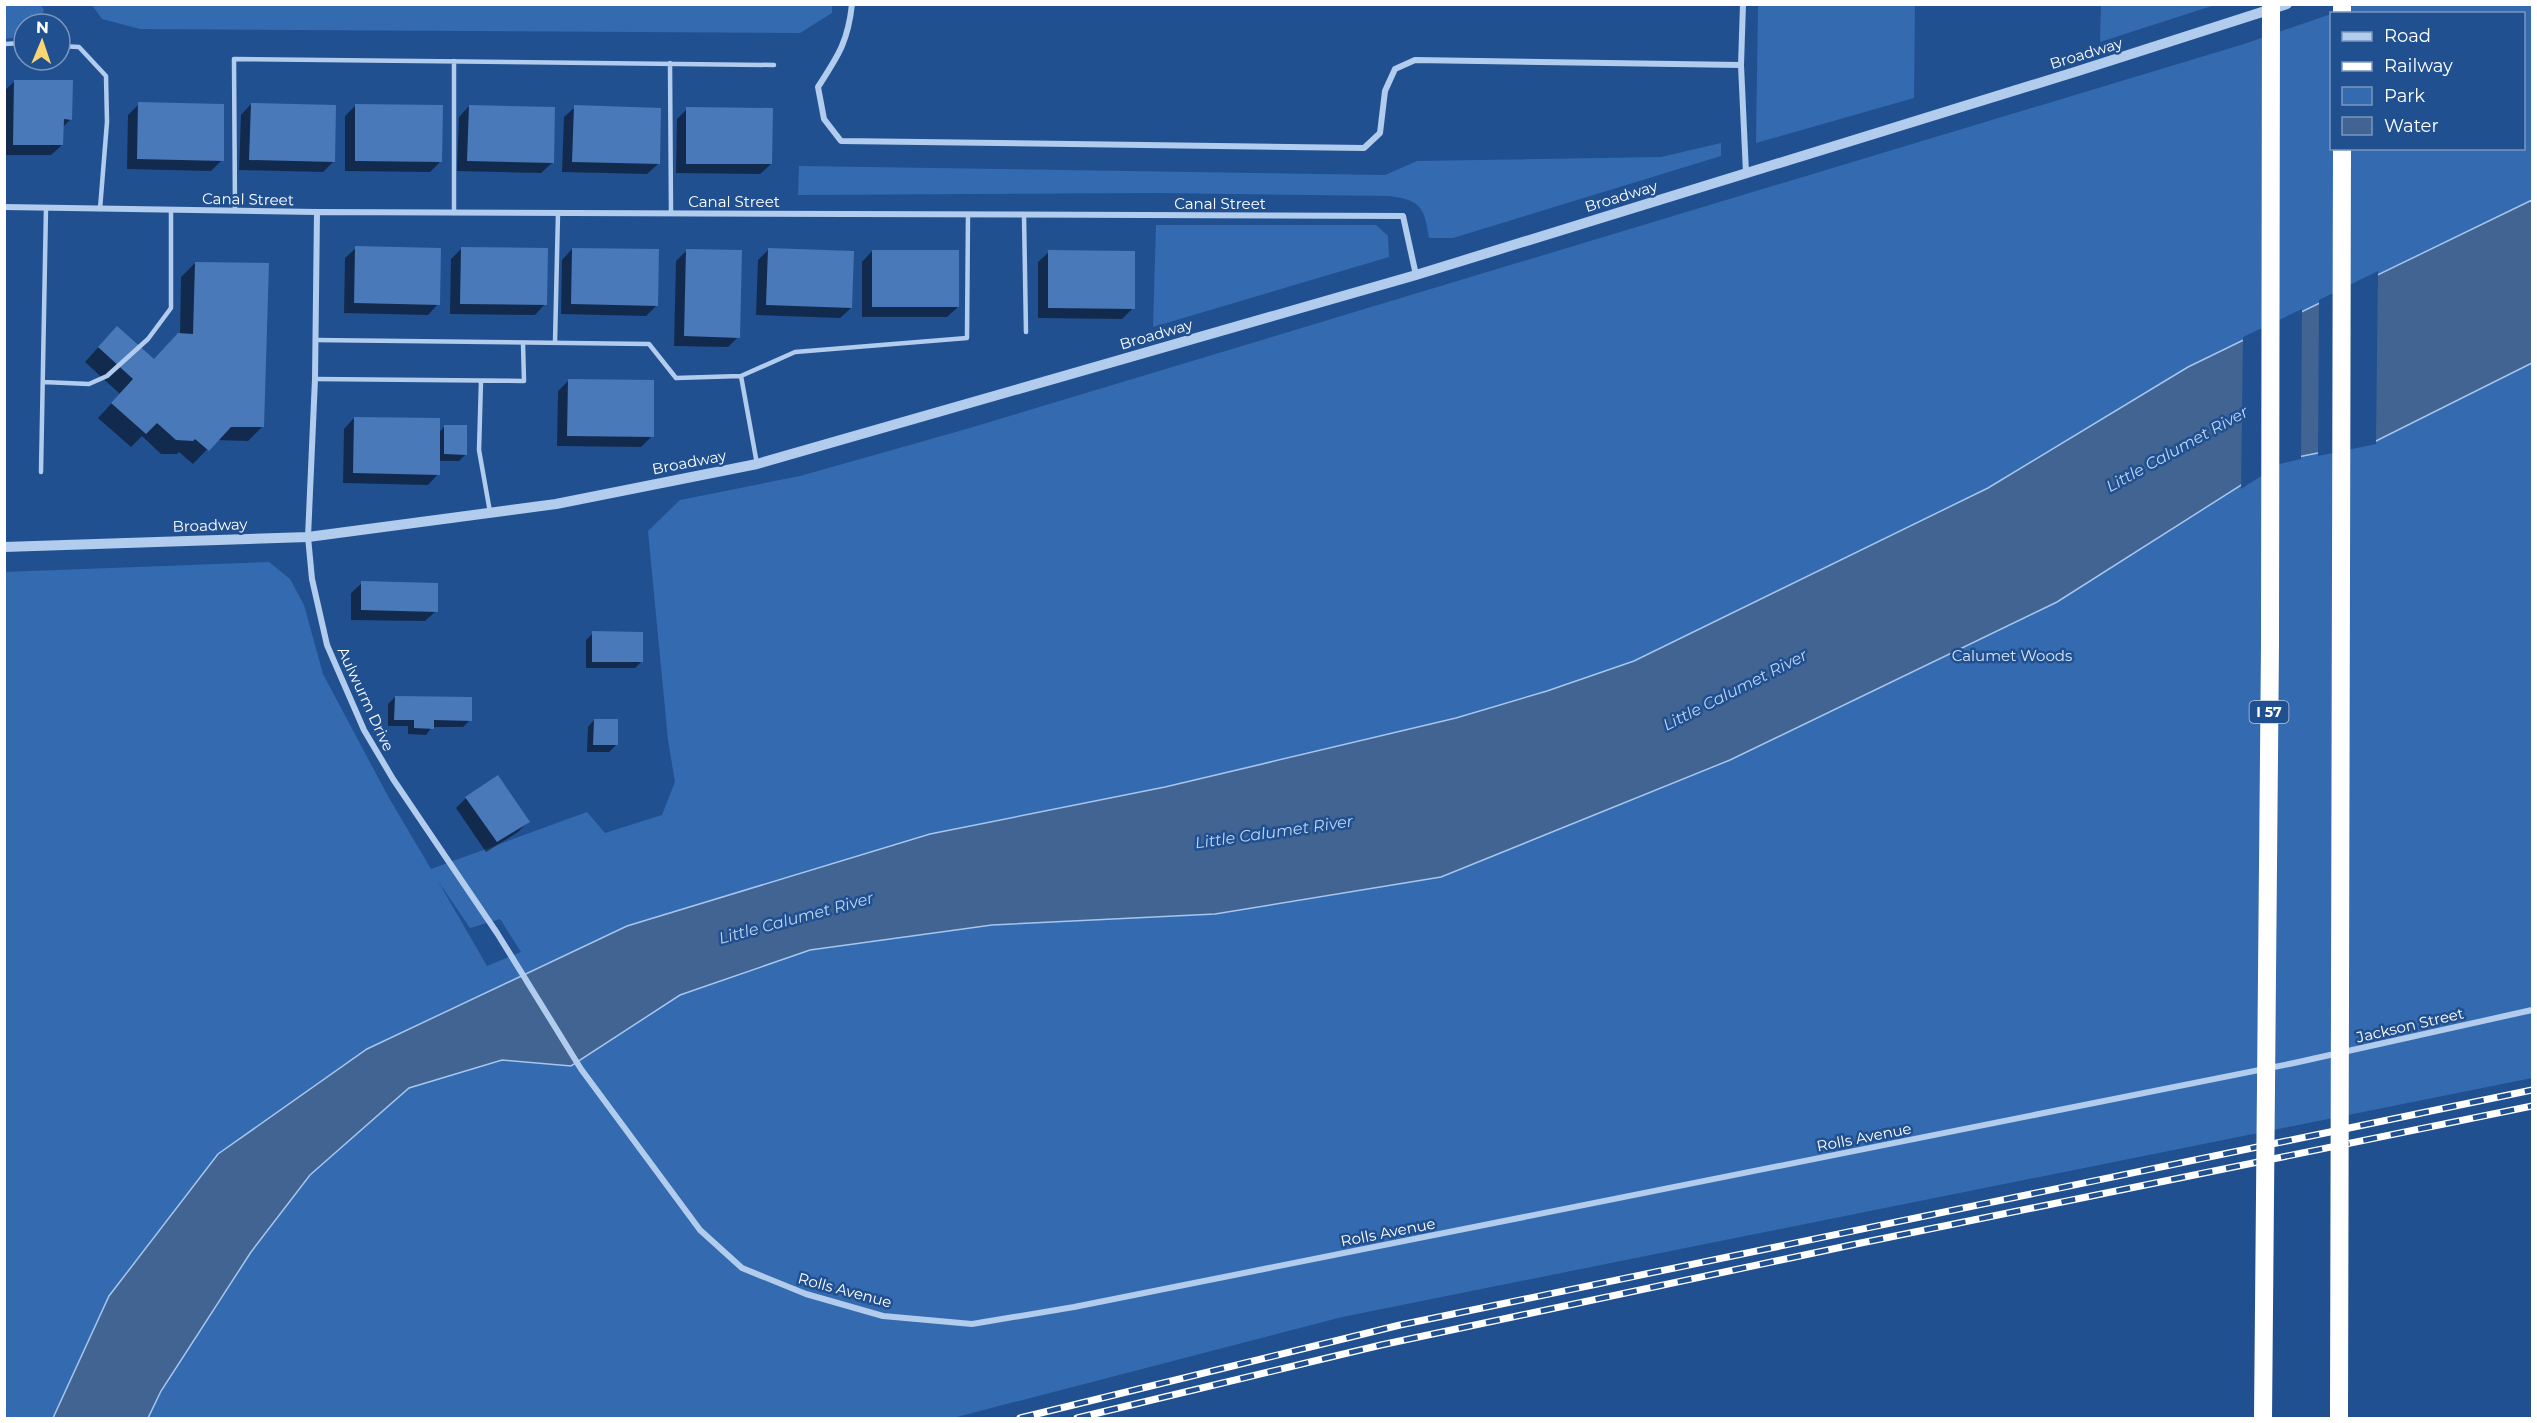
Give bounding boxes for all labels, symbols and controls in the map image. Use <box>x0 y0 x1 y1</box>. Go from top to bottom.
north arrow <box>12 12 72 72</box>
legend <box>2330 12 2525 150</box>
text: N <box>36 18 49 37</box>
text: Road <box>2384 25 2431 47</box>
street label: Broadway <box>2047 33 2126 73</box>
text: Railway <box>2384 55 2453 77</box>
text: Park <box>2384 85 2425 107</box>
text: Water <box>2384 115 2439 137</box>
street label: Broadway <box>1582 176 1661 216</box>
street label: Canal Street <box>202 189 294 209</box>
street label: Canal Street <box>688 192 780 211</box>
street label: Canal Street <box>1174 194 1266 213</box>
street label: Broadway <box>1117 314 1196 353</box>
water label: Little Calumet River <box>2103 402 2252 496</box>
street label: Broadway <box>650 445 729 478</box>
street label: Broadway <box>172 514 249 536</box>
street label: Aulwurm Drive <box>334 644 398 754</box>
water label: Little Calumet River <box>1660 645 1811 735</box>
park label: Calumet Woods <box>1952 646 2072 665</box>
road number: I 57 <box>2250 701 2288 723</box>
water label: Little Calumet River <box>1194 811 1355 853</box>
water label: Little Calumet River <box>717 888 876 948</box>
street label: Jackson Street <box>2354 1003 2466 1047</box>
street label: Rolls Avenue <box>1815 1118 1913 1156</box>
street label: Rolls Avenue <box>1339 1213 1437 1251</box>
street label: Rolls Avenue <box>796 1268 894 1312</box>

